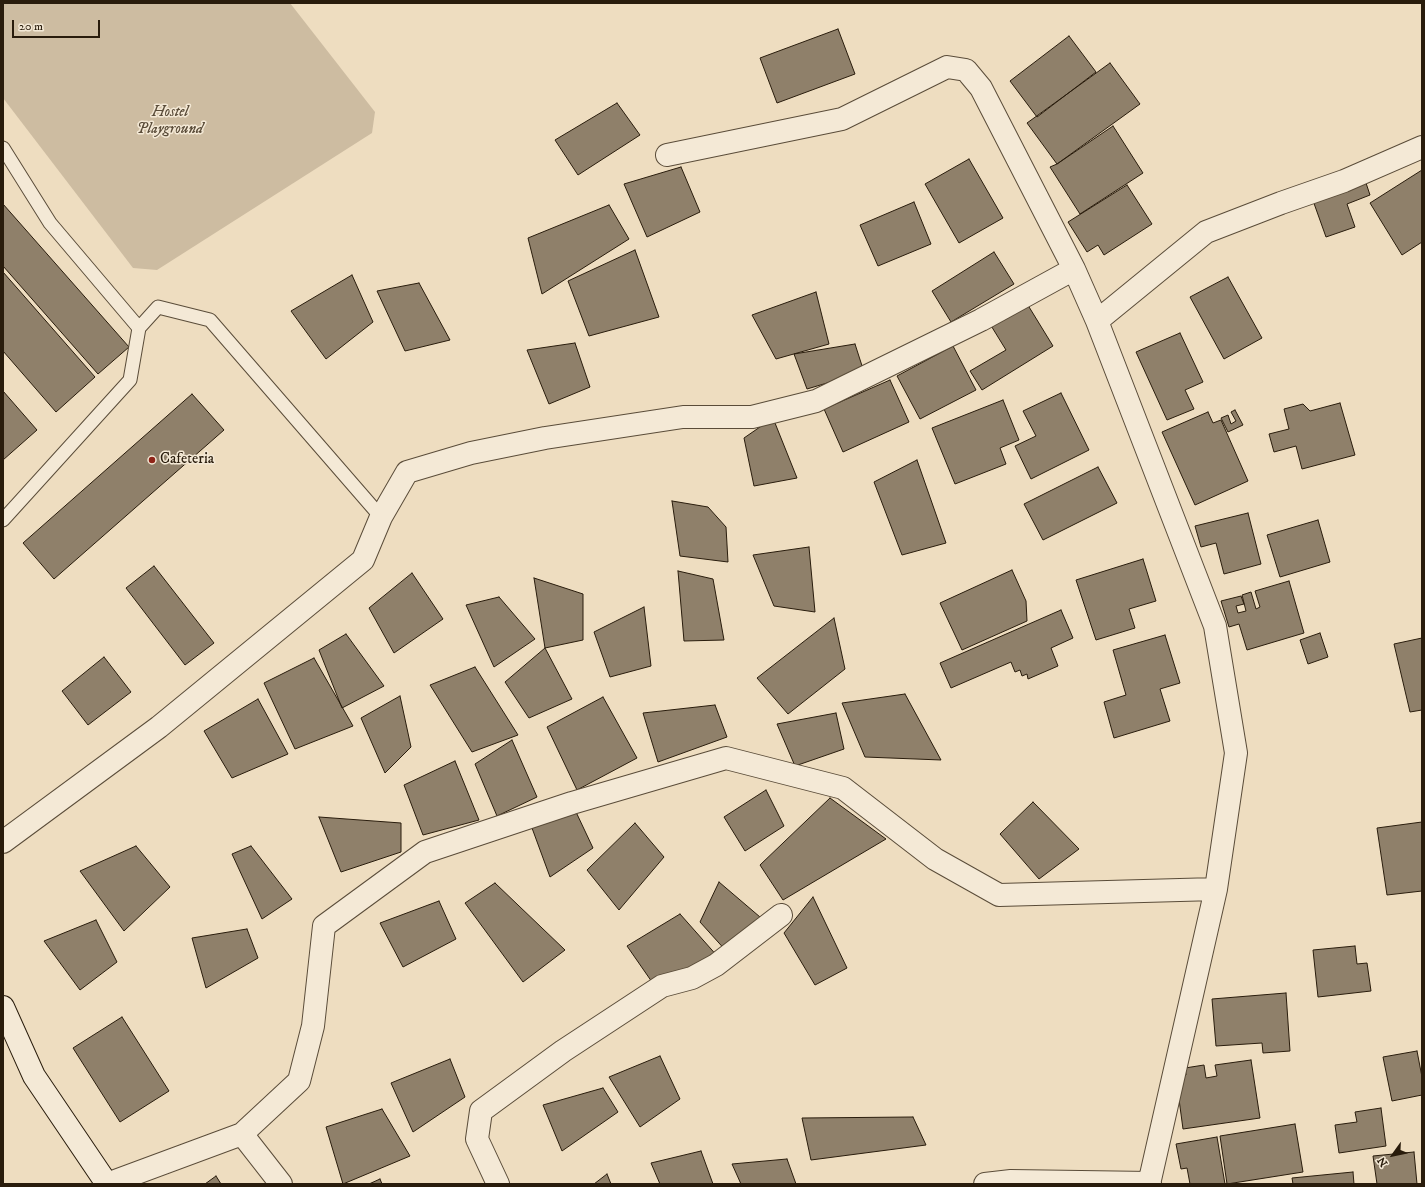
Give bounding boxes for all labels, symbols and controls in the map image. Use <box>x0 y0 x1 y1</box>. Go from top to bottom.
scale bar <box>14 12 102 38</box>
text: 20 m <box>19 19 43 34</box>
park label: Hostel Playground <box>137 104 203 139</box>
place label: Cafeteria <box>160 451 214 469</box>
marker: Cafeteria <box>147 455 157 465</box>
north arrow <box>1373 1135 1413 1175</box>
text: N <box>1375 1154 1391 1169</box>

